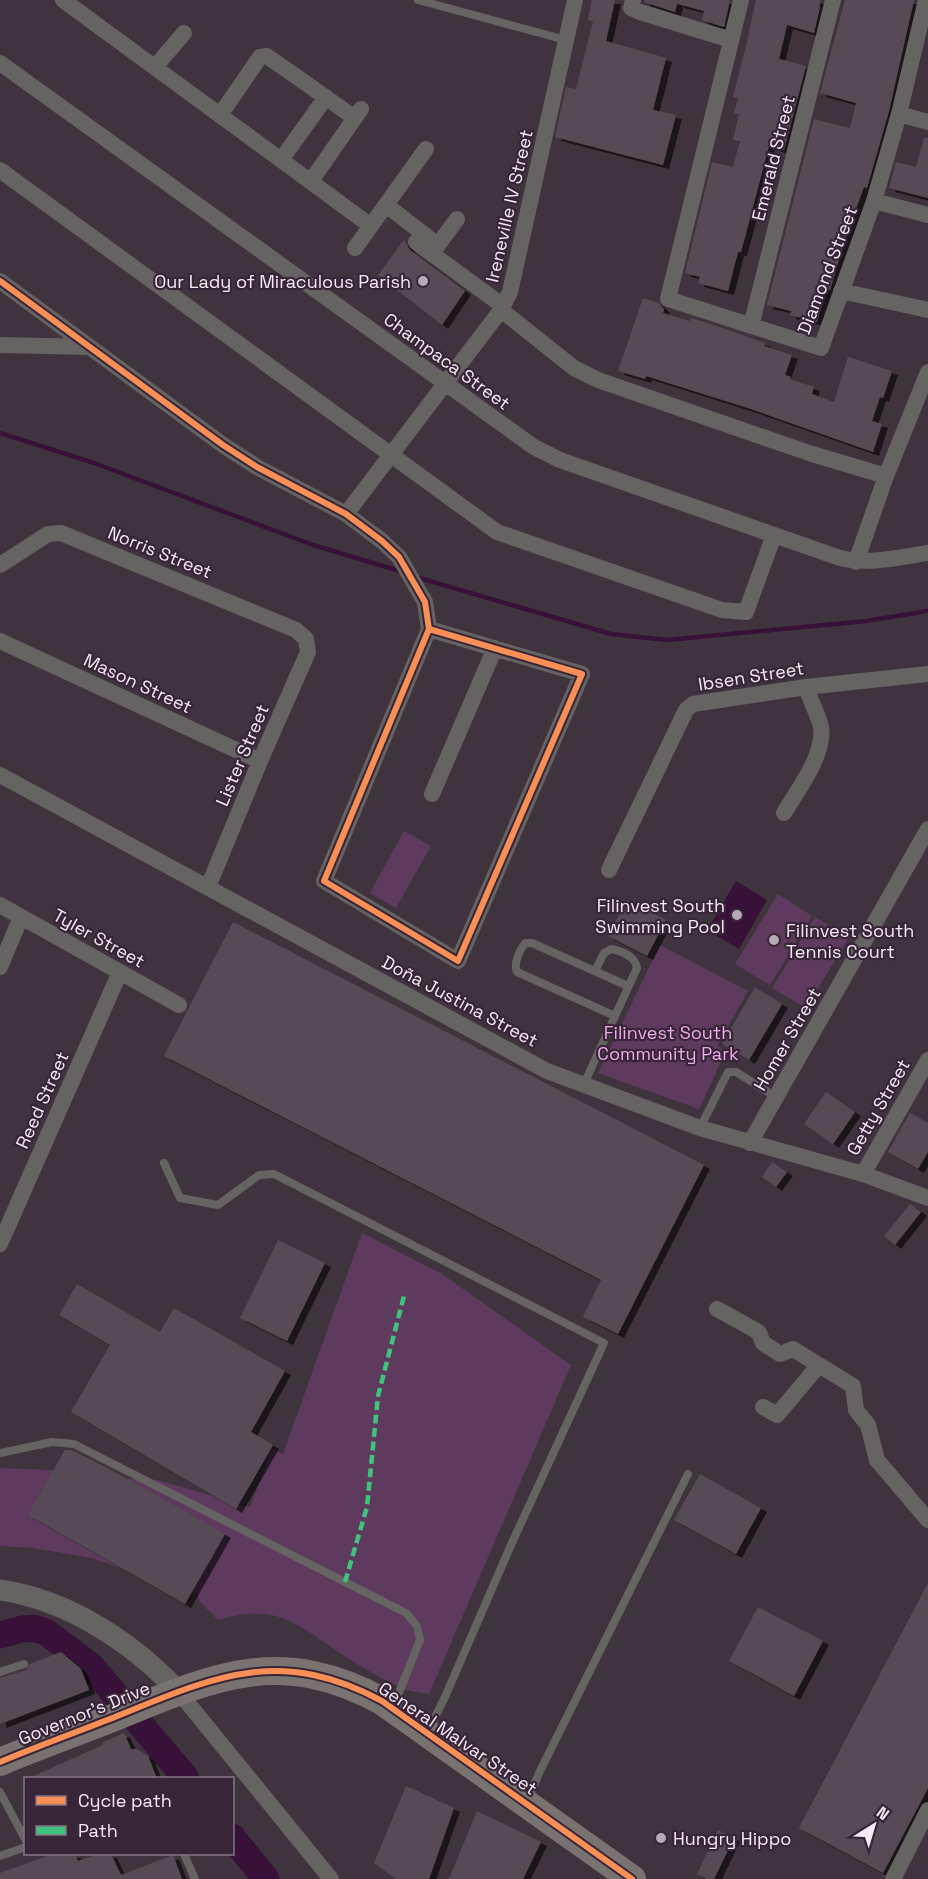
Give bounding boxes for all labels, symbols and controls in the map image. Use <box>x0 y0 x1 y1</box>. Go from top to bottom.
street label: Emerald Street <box>746 93 800 223</box>
street label: Ireneville IV Street <box>480 127 538 285</box>
street label: Diamond Street <box>792 203 862 337</box>
place label: Our Lady of Miraculous Parish <box>154 270 411 293</box>
marker: Our Lady of Miraculous Parish <box>416 274 430 288</box>
street label: Champaca Street <box>379 307 515 415</box>
street label: Norris Street <box>105 521 215 583</box>
street label: Mason Street <box>80 648 196 718</box>
street label: Ibsen Street <box>696 656 806 696</box>
street label: Lister Street <box>210 701 274 809</box>
place label: Filinvest South Swimming Pool <box>595 894 725 938</box>
street label: Tyler Street <box>49 903 149 973</box>
marker: Filinvest South Swimming Pool <box>730 908 744 922</box>
place label: Filinvest South Tennis Court <box>786 919 914 963</box>
marker: Filinvest South Tennis Court <box>767 933 781 947</box>
street label: Doña Justina Street <box>378 950 542 1052</box>
street label: Homer Street <box>748 983 826 1095</box>
park label: Filinvest South Community Park <box>597 1021 739 1065</box>
street label: Reed Street <box>10 1048 74 1152</box>
street label: Getty Street <box>841 1055 915 1159</box>
street label: Governor's Drive <box>15 1676 153 1750</box>
street label: General Malvar Street <box>374 1676 542 1800</box>
legend <box>24 1777 234 1855</box>
text: Cycle path <box>78 1789 172 1812</box>
north arrow <box>844 1795 904 1855</box>
text: N <box>872 1802 893 1825</box>
text: Path <box>78 1819 118 1842</box>
place label: Hungry Hippo <box>673 1827 791 1850</box>
marker: Hungry Hippo <box>654 1831 668 1845</box>

